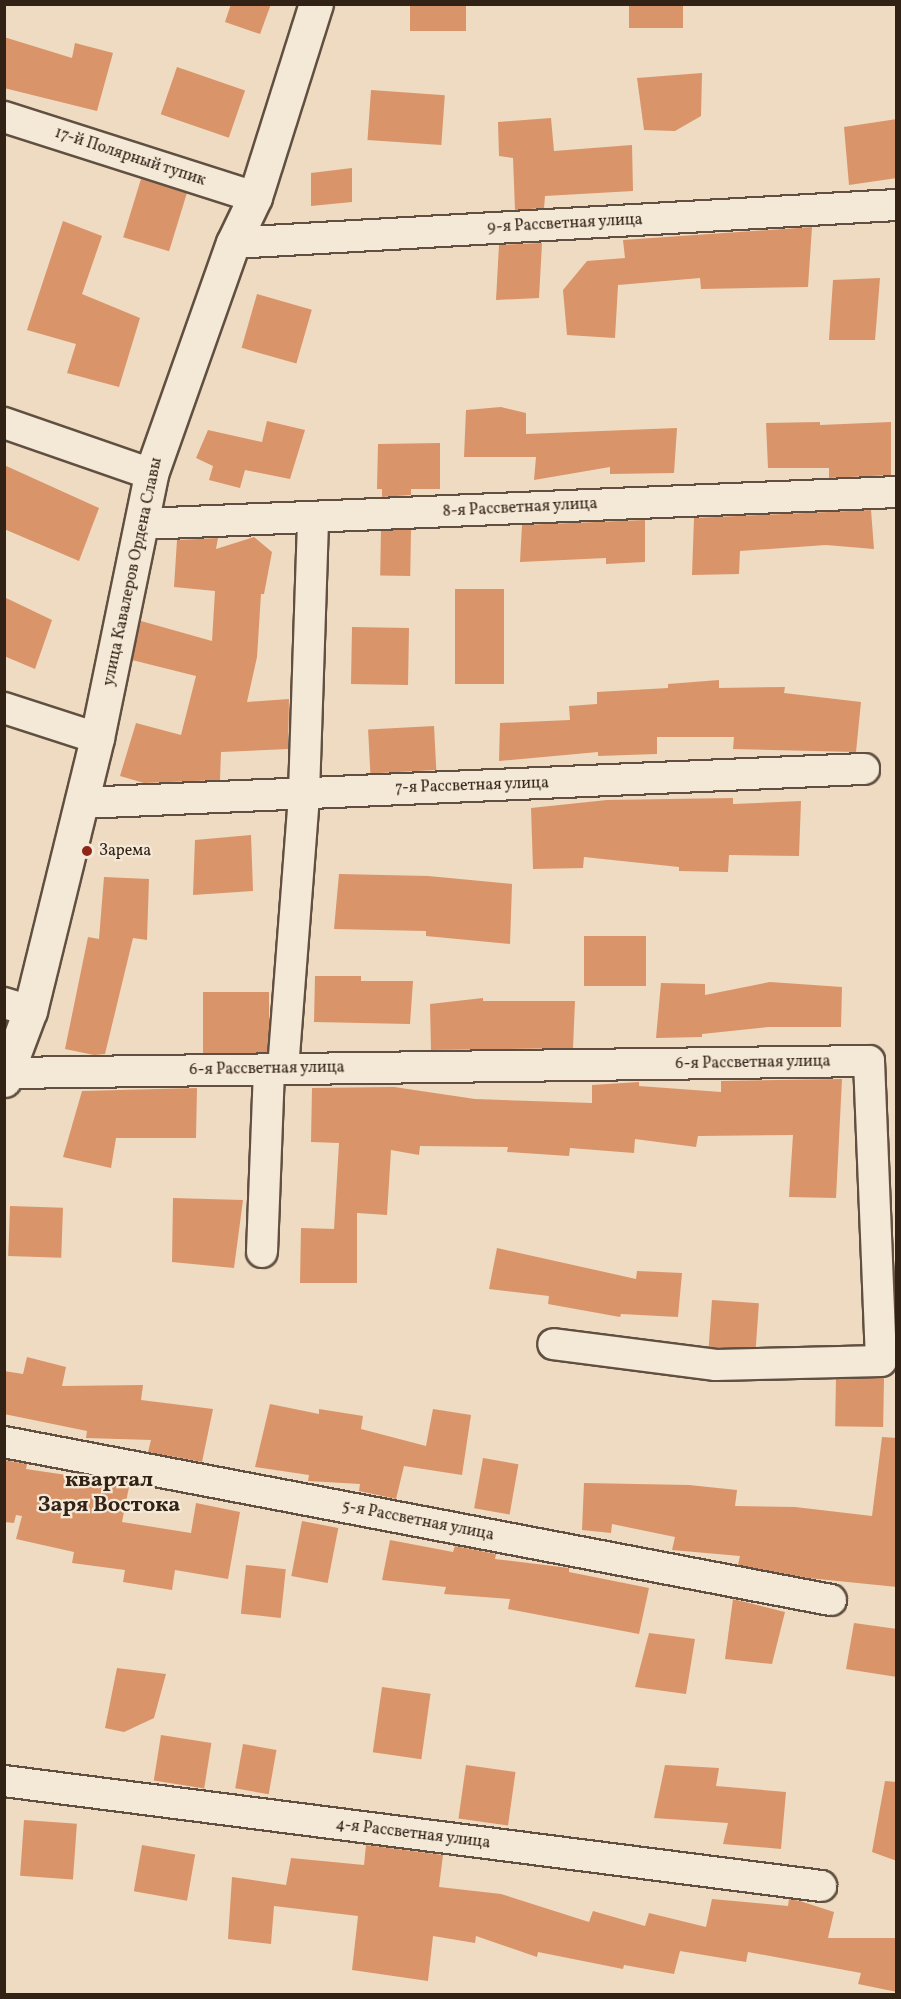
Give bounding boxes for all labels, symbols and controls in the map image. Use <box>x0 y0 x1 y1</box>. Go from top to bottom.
street label: 17-й Полярный тупик <box>52 123 208 191</box>
street label: 9-я Рассветная улица <box>487 210 643 238</box>
street label: улица Кавалеров Ордена Славы <box>99 456 167 688</box>
street label: 8-я Рассветная улица <box>442 494 598 522</box>
street label: 7-я Рассветная улица <box>395 774 549 798</box>
place label: Зарема <box>99 841 151 861</box>
marker: Зарема <box>80 844 94 858</box>
street label: 6-я Рассветная улица <box>675 1052 831 1074</box>
street label: 6-я Рассветная улица <box>189 1058 345 1080</box>
district label: квартал Заря Востока <box>38 1467 180 1518</box>
street label: 5-я Рассветная улица <box>340 1497 496 1545</box>
street label: 4-я Рассветная улица <box>334 1815 492 1853</box>

